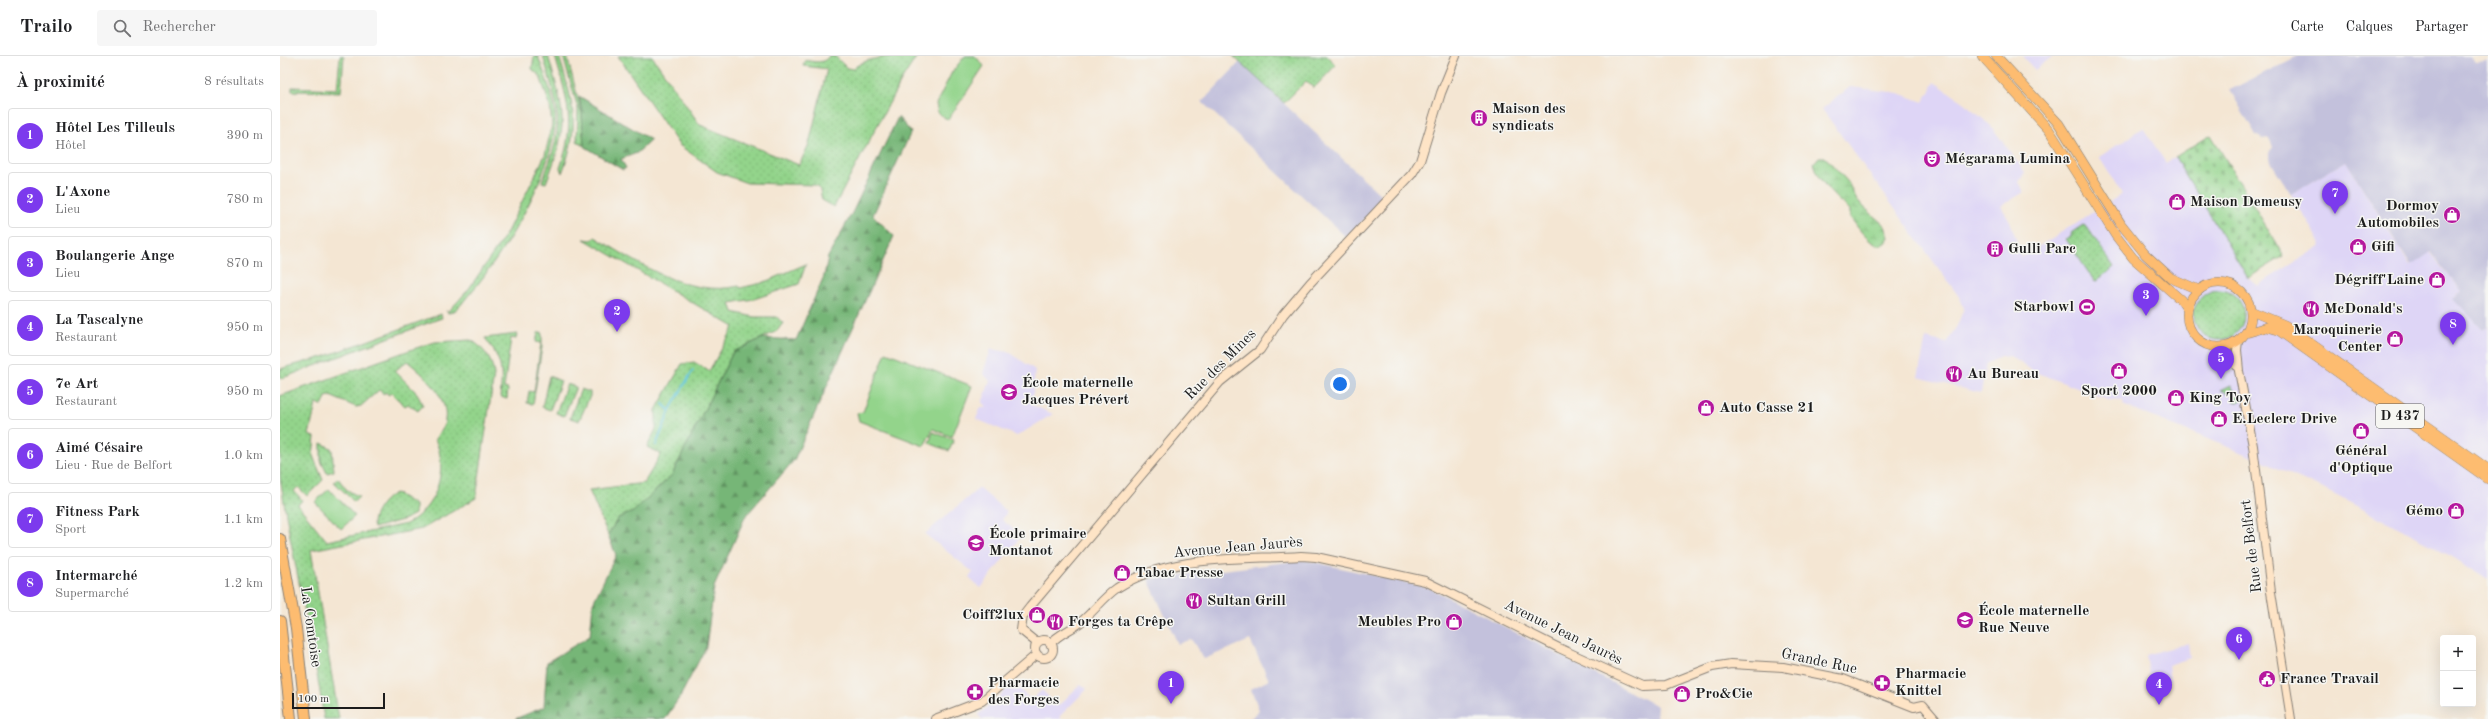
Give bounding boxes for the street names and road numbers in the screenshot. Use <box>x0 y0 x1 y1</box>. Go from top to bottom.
street label: Rue des Mines <box>1183 327 1259 403</box>
road number: D 437 <box>2376 404 2424 428</box>
street label: Rue de Belfort <box>2239 498 2265 594</box>
street label: Avenue Jean Jaurès <box>1173 535 1303 561</box>
street label: La Comtoise <box>297 586 323 668</box>
street label: Avenue Jean Jaurès <box>1501 598 1625 668</box>
street label: Grande Rue <box>1780 647 1858 677</box>

